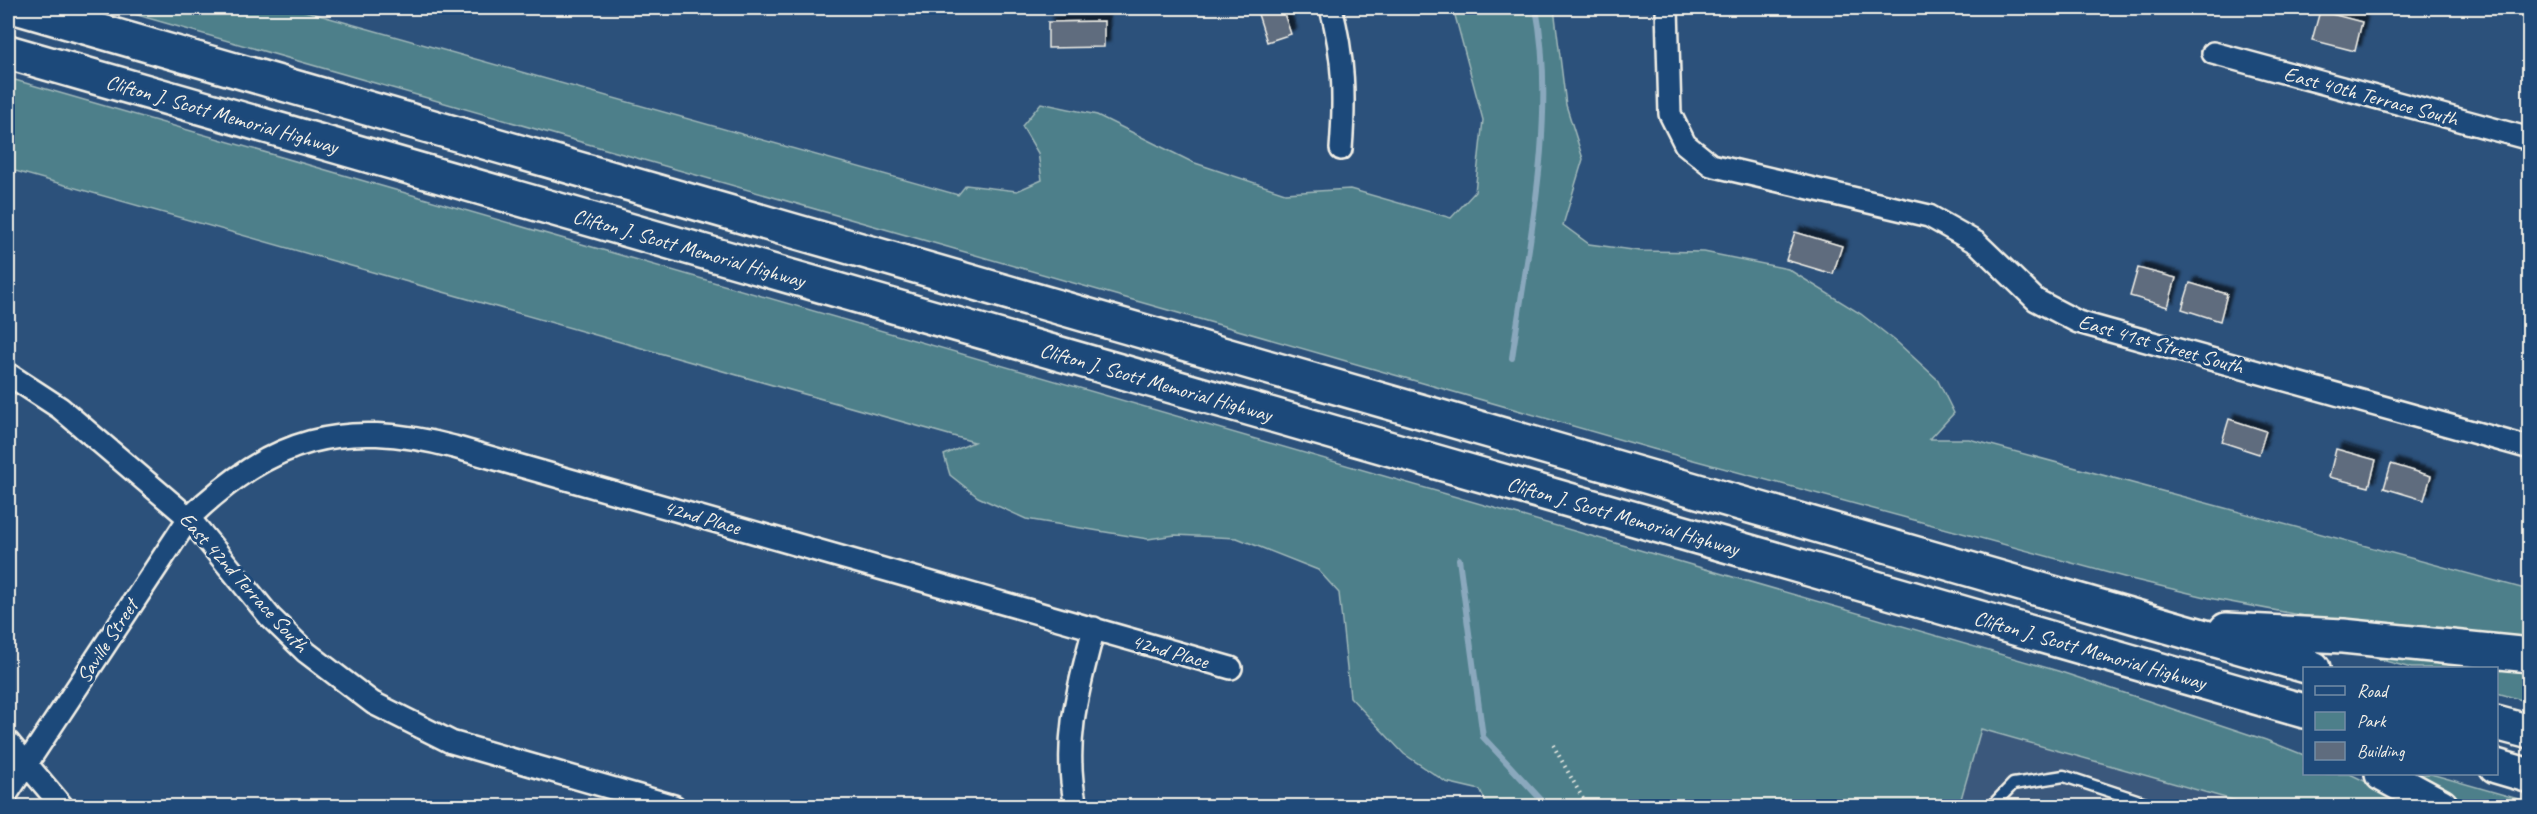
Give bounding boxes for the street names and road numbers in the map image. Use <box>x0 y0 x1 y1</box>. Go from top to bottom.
street label: East 40th Terrace South <box>2281 60 2462 132</box>
street label: Clifton J. Scott Memorial Highway <box>103 68 343 160</box>
street label: Clifton J. Scott Memorial Highway <box>570 202 810 294</box>
street label: East 41st Street South <box>2076 308 2248 380</box>
street label: Clifton J. Scott Memorial Highway <box>1037 336 1277 428</box>
street label: Clifton J. Scott Memorial Highway <box>1504 470 1744 562</box>
street label: 42nd Place <box>661 494 744 541</box>
street label: East 42nd Terrace South <box>174 506 315 659</box>
street label: Saville Street <box>70 592 145 688</box>
street label: Clifton J. Scott Memorial Highway <box>1971 604 2211 696</box>
street label: 42nd Place <box>1129 628 1212 675</box>

